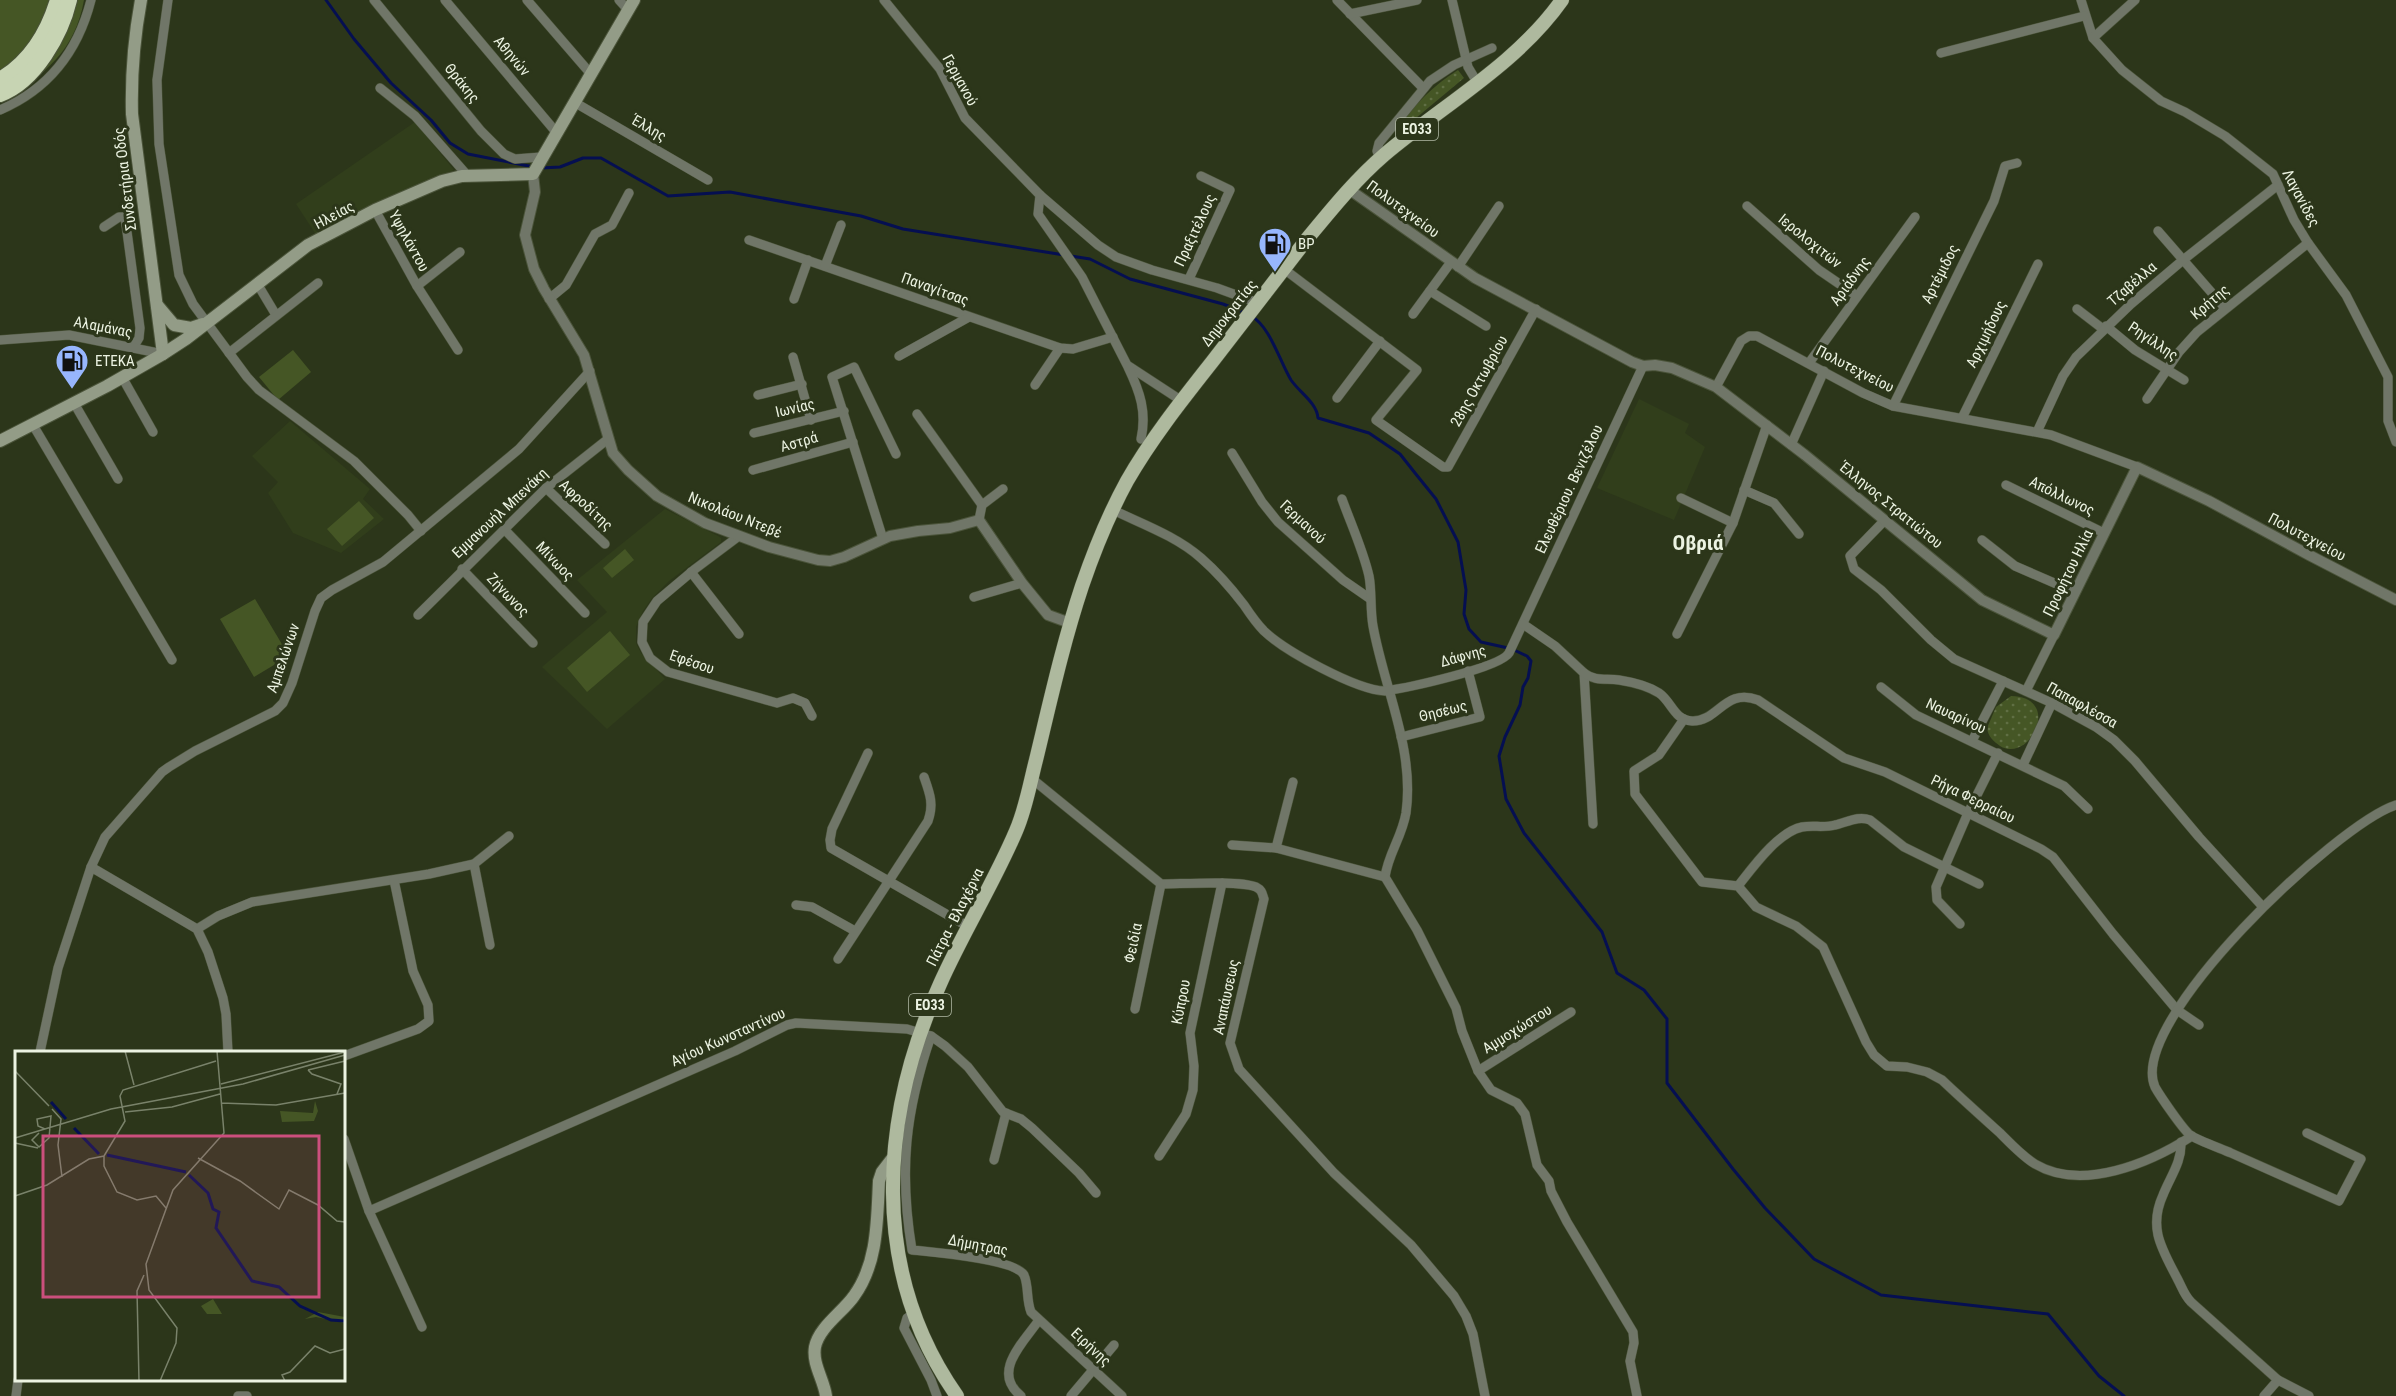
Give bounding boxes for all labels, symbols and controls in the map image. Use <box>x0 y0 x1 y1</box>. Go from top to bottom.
street label: Αθηνών <box>490 32 534 80</box>
street label: Γερμανού <box>939 51 981 109</box>
street label: Θράκης <box>441 60 483 106</box>
street label: Έλλης <box>627 110 670 145</box>
road number: ΕΟ33 <box>1396 118 1438 140</box>
street label: Συνδετήρια Οδός <box>110 126 140 232</box>
street label: Λαγανίδες <box>2278 166 2324 230</box>
street label: Πολυτεχνείου <box>1363 177 1443 241</box>
street label: Πραξιτέλους <box>1170 191 1220 269</box>
street label: Ηλείας <box>311 197 357 233</box>
street label: Υψηλάντου <box>385 207 433 275</box>
street label: Ιερολοχιτών <box>1775 210 1846 272</box>
fuel station icon: BP <box>1257 226 1293 273</box>
place label: BP <box>1298 235 1315 253</box>
street label: Αρτέμιδος <box>1917 241 1963 307</box>
street label: Αριάδνης <box>1826 253 1874 309</box>
street label: Τζαβέλλα <box>2104 258 2161 310</box>
street label: Παναγίτσας <box>899 269 971 309</box>
street label: Δημοκρατίας <box>1197 276 1261 350</box>
street label: Κρήτης <box>2187 281 2233 323</box>
street label: Αρχιμήδους <box>1962 298 2010 370</box>
street label: Αλαμάνας <box>72 313 134 341</box>
street label: Ρηγίλλης <box>2125 318 2181 364</box>
street label: 28ης Οκτωβρίου <box>1447 332 1511 430</box>
street label: Πολυτεχνείου <box>1813 342 1897 396</box>
fuel station icon: ΕΤΕΚΑ <box>54 343 90 390</box>
place label: ΕΤΕΚΑ <box>95 352 135 370</box>
street label: Ιωνίας <box>774 395 816 421</box>
street label: Ελευθέριου. Βενιζέλου <box>1531 422 1607 556</box>
street label: Αστρά <box>778 428 820 456</box>
street label: Έλληνος Στρατιώτου <box>1835 457 1946 552</box>
street label: Εμμανουήλ Μπενάκη <box>449 464 551 562</box>
street label: Απόλλωνος <box>2027 473 2097 519</box>
street label: Αφροδίτης <box>556 476 616 534</box>
street label: Νικολάου Ντεβέ <box>685 488 785 542</box>
street label: Γερμανού <box>1276 496 1330 548</box>
street label: Πολυτεχνείου <box>2265 509 2349 565</box>
street label: Προφήτου Ηλία <box>2039 526 2097 619</box>
district label: Οβριά <box>1673 531 1724 555</box>
street label: Μίνωος <box>532 538 578 584</box>
street label: Ζήνωνος <box>483 570 533 620</box>
street label: Αμπελώνων <box>263 620 303 695</box>
street label: Δάφνης <box>1438 641 1488 671</box>
street label: Εφέσου <box>667 646 717 678</box>
street label: Παπαφλέσσα <box>2044 678 2121 732</box>
street label: Ναυαρίνου <box>1923 694 1989 738</box>
street label: Θησέως <box>1417 696 1469 726</box>
street label: Ρήγα Φερραίου <box>1928 771 2018 827</box>
street label: Πάτρα - Βλαχέρνα <box>923 864 988 969</box>
street label: Φειδία <box>1120 921 1146 965</box>
street label: Αναπάυσεως <box>1209 958 1243 1036</box>
street label: Κύπρου <box>1168 978 1194 1026</box>
road number: ΕΟ33 <box>909 994 951 1016</box>
street label: Αμμοχώστου <box>1479 1001 1555 1057</box>
street label: Αγίου Κωνσταντίνου <box>668 1004 788 1070</box>
inset map <box>15 1051 345 1381</box>
street label: Δήμητρας <box>947 1230 1009 1260</box>
street label: Ειρήνης <box>1067 1324 1115 1370</box>

